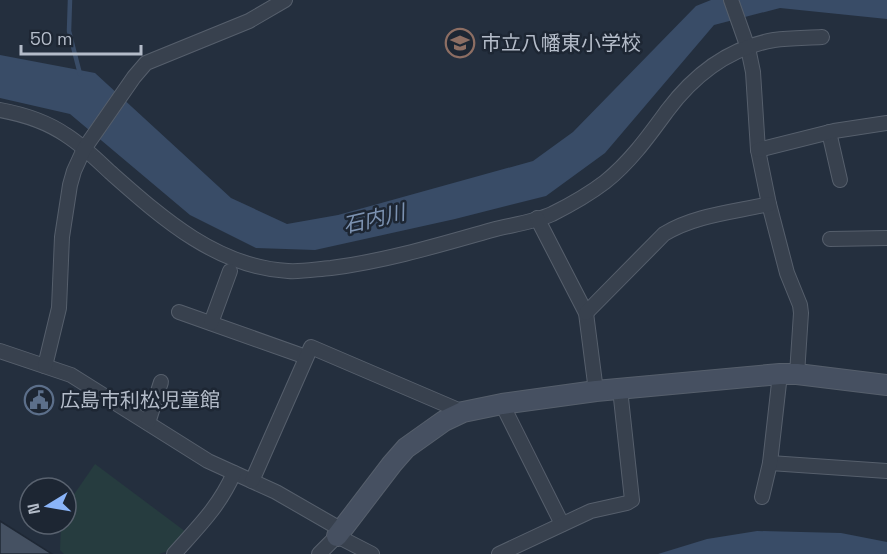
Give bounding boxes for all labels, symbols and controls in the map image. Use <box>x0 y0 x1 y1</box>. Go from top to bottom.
scale bar <box>21 18 141 56</box>
text: 50 m <box>30 27 72 50</box>
school or university icon: 市立八幡東小学校 <box>444 27 476 59</box>
place label: 市立八幡東小学校 <box>481 30 641 56</box>
water label: 石内川 <box>340 198 410 239</box>
public building icon: 広島市利松児童館 <box>23 384 55 416</box>
place label: 広島市利松児童館 <box>60 387 220 413</box>
north arrow <box>18 476 78 536</box>
text: N <box>22 501 45 516</box>

